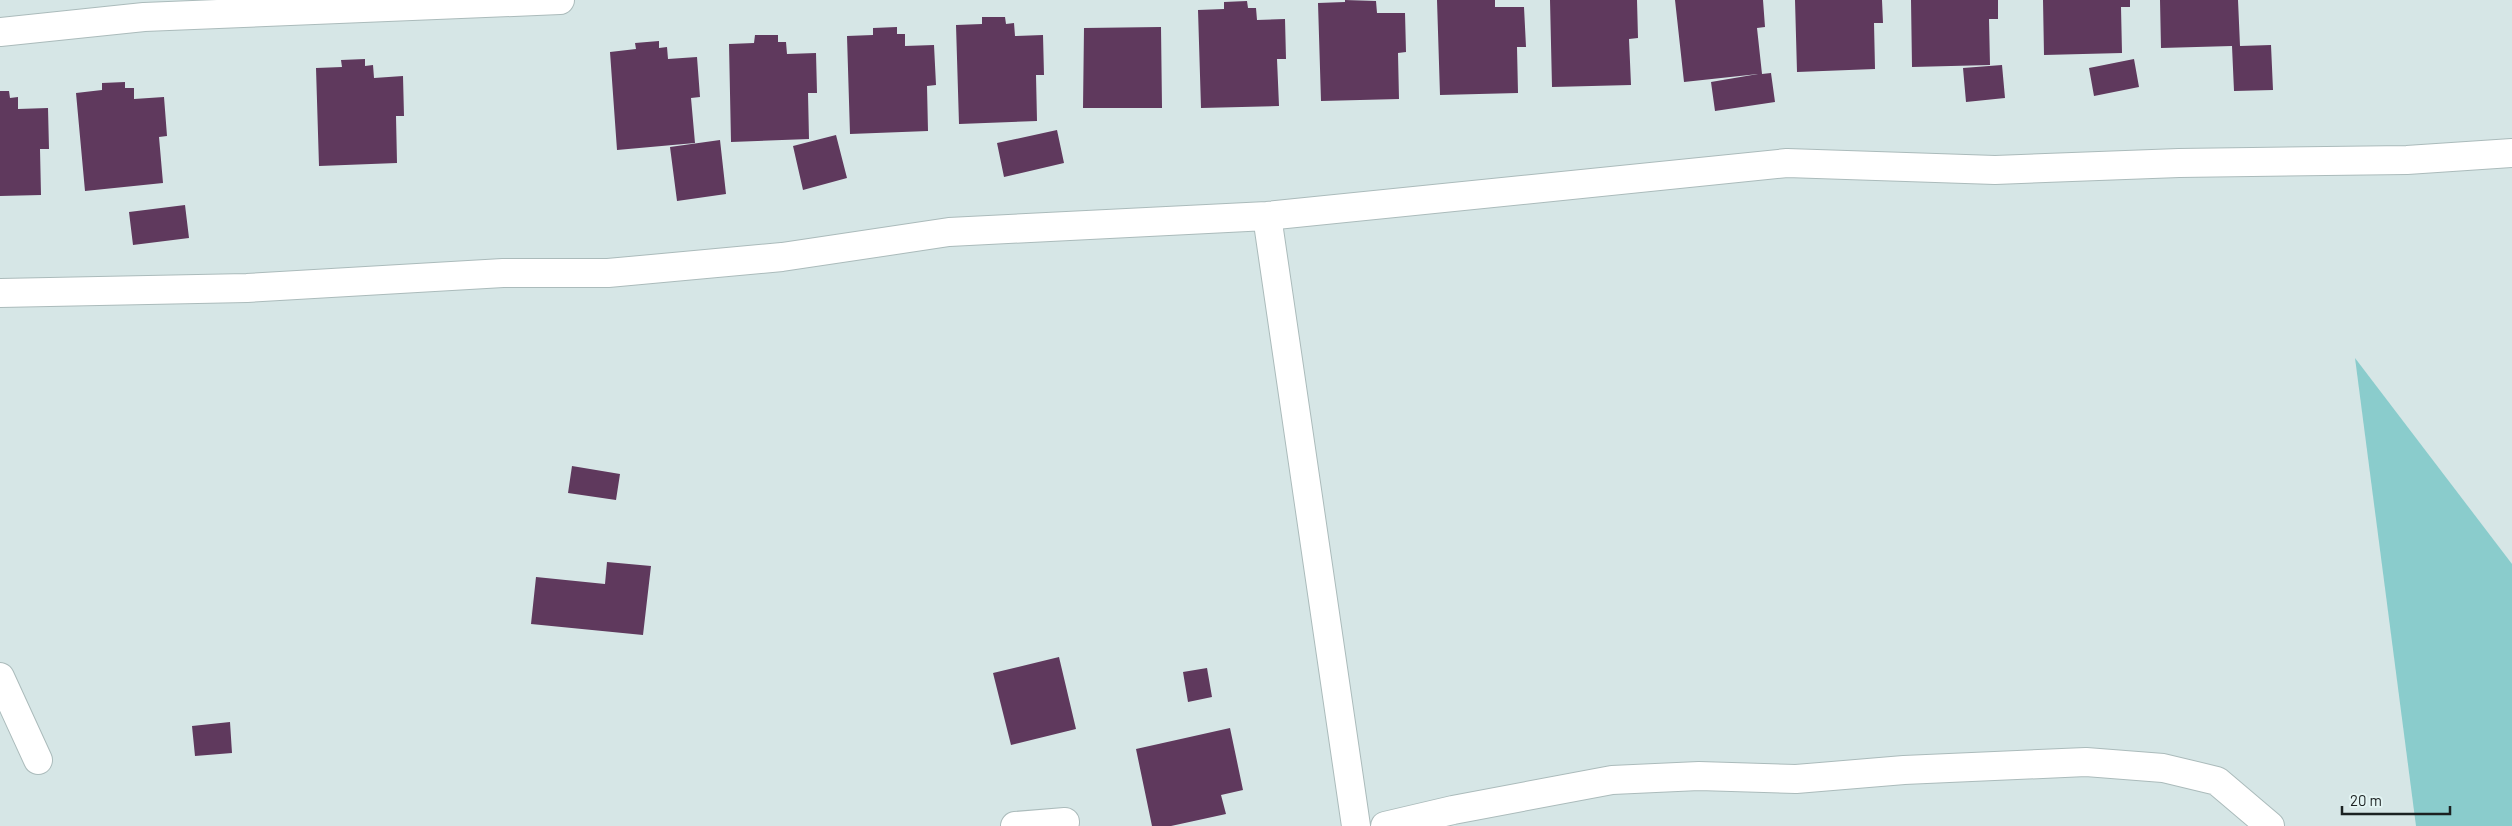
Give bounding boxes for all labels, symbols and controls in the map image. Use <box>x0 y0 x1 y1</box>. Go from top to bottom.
scale bar <box>2342 784 2450 816</box>
text: 20 m <box>2350 791 2382 809</box>

